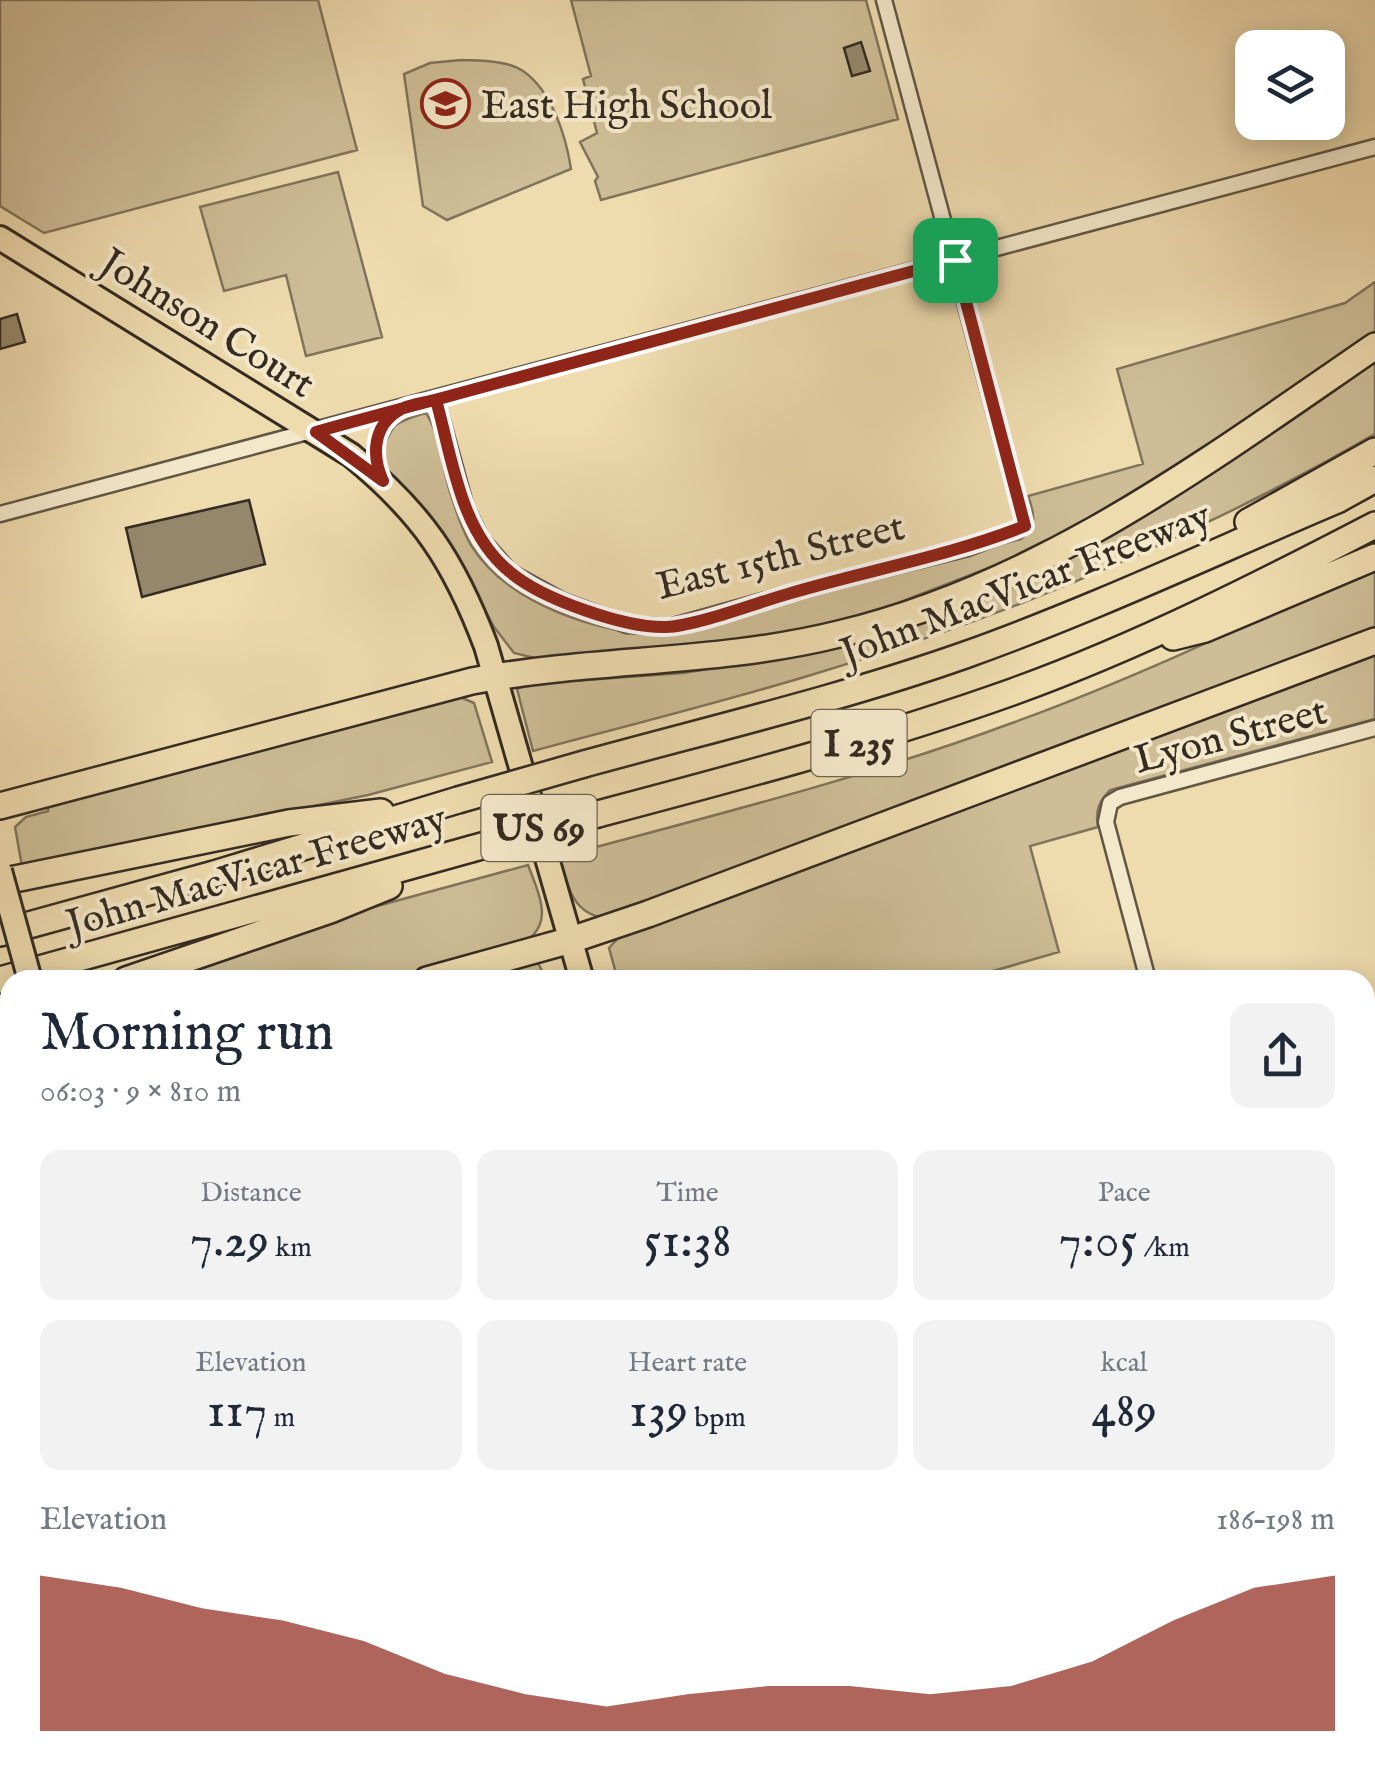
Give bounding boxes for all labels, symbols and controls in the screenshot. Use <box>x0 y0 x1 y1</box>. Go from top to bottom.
map controls <box>1235 30 1345 140</box>
button: layers <box>1235 30 1345 140</box>
school or university icon: East High School <box>420 78 472 130</box>
place label: East High School <box>481 82 772 133</box>
pin <box>913 218 998 303</box>
icon: arrive <box>928 233 983 288</box>
street label: Johnson Court <box>86 237 323 411</box>
street label: John MacVicar Freeway <box>830 492 1219 682</box>
street label: East 15th Street <box>651 503 910 614</box>
street label: Lyon Street <box>1129 687 1333 788</box>
road number: I 235 <box>812 710 906 776</box>
street label: John MacVicar Freeway <box>57 795 453 953</box>
road number: US 69 <box>482 795 596 861</box>
text: Morning run <box>40 999 334 1069</box>
button: share <box>1230 1003 1335 1108</box>
text: 06:03 · 9 × 810 m <box>40 1072 241 1113</box>
text: Distance <box>200 1176 301 1211</box>
text: Time <box>656 1176 719 1211</box>
text: Pace <box>1098 1176 1151 1211</box>
text: 7.29 <box>190 1211 269 1274</box>
text: 51:38 <box>643 1211 732 1274</box>
text: 7:05 <box>1058 1211 1138 1274</box>
text: km <box>269 1231 312 1266</box>
text: /km <box>1138 1231 1190 1266</box>
text: Elevation <box>195 1346 306 1381</box>
text: Heart rate <box>628 1346 747 1381</box>
text: kcal <box>1101 1346 1147 1381</box>
text: 117 <box>207 1381 267 1444</box>
text: 139 <box>629 1381 688 1444</box>
text: 489 <box>1091 1381 1157 1444</box>
text: m <box>267 1401 295 1436</box>
text: bpm <box>688 1401 746 1436</box>
text: Elevation <box>40 1500 167 1541</box>
text: 186–198 m <box>1216 1500 1335 1541</box>

